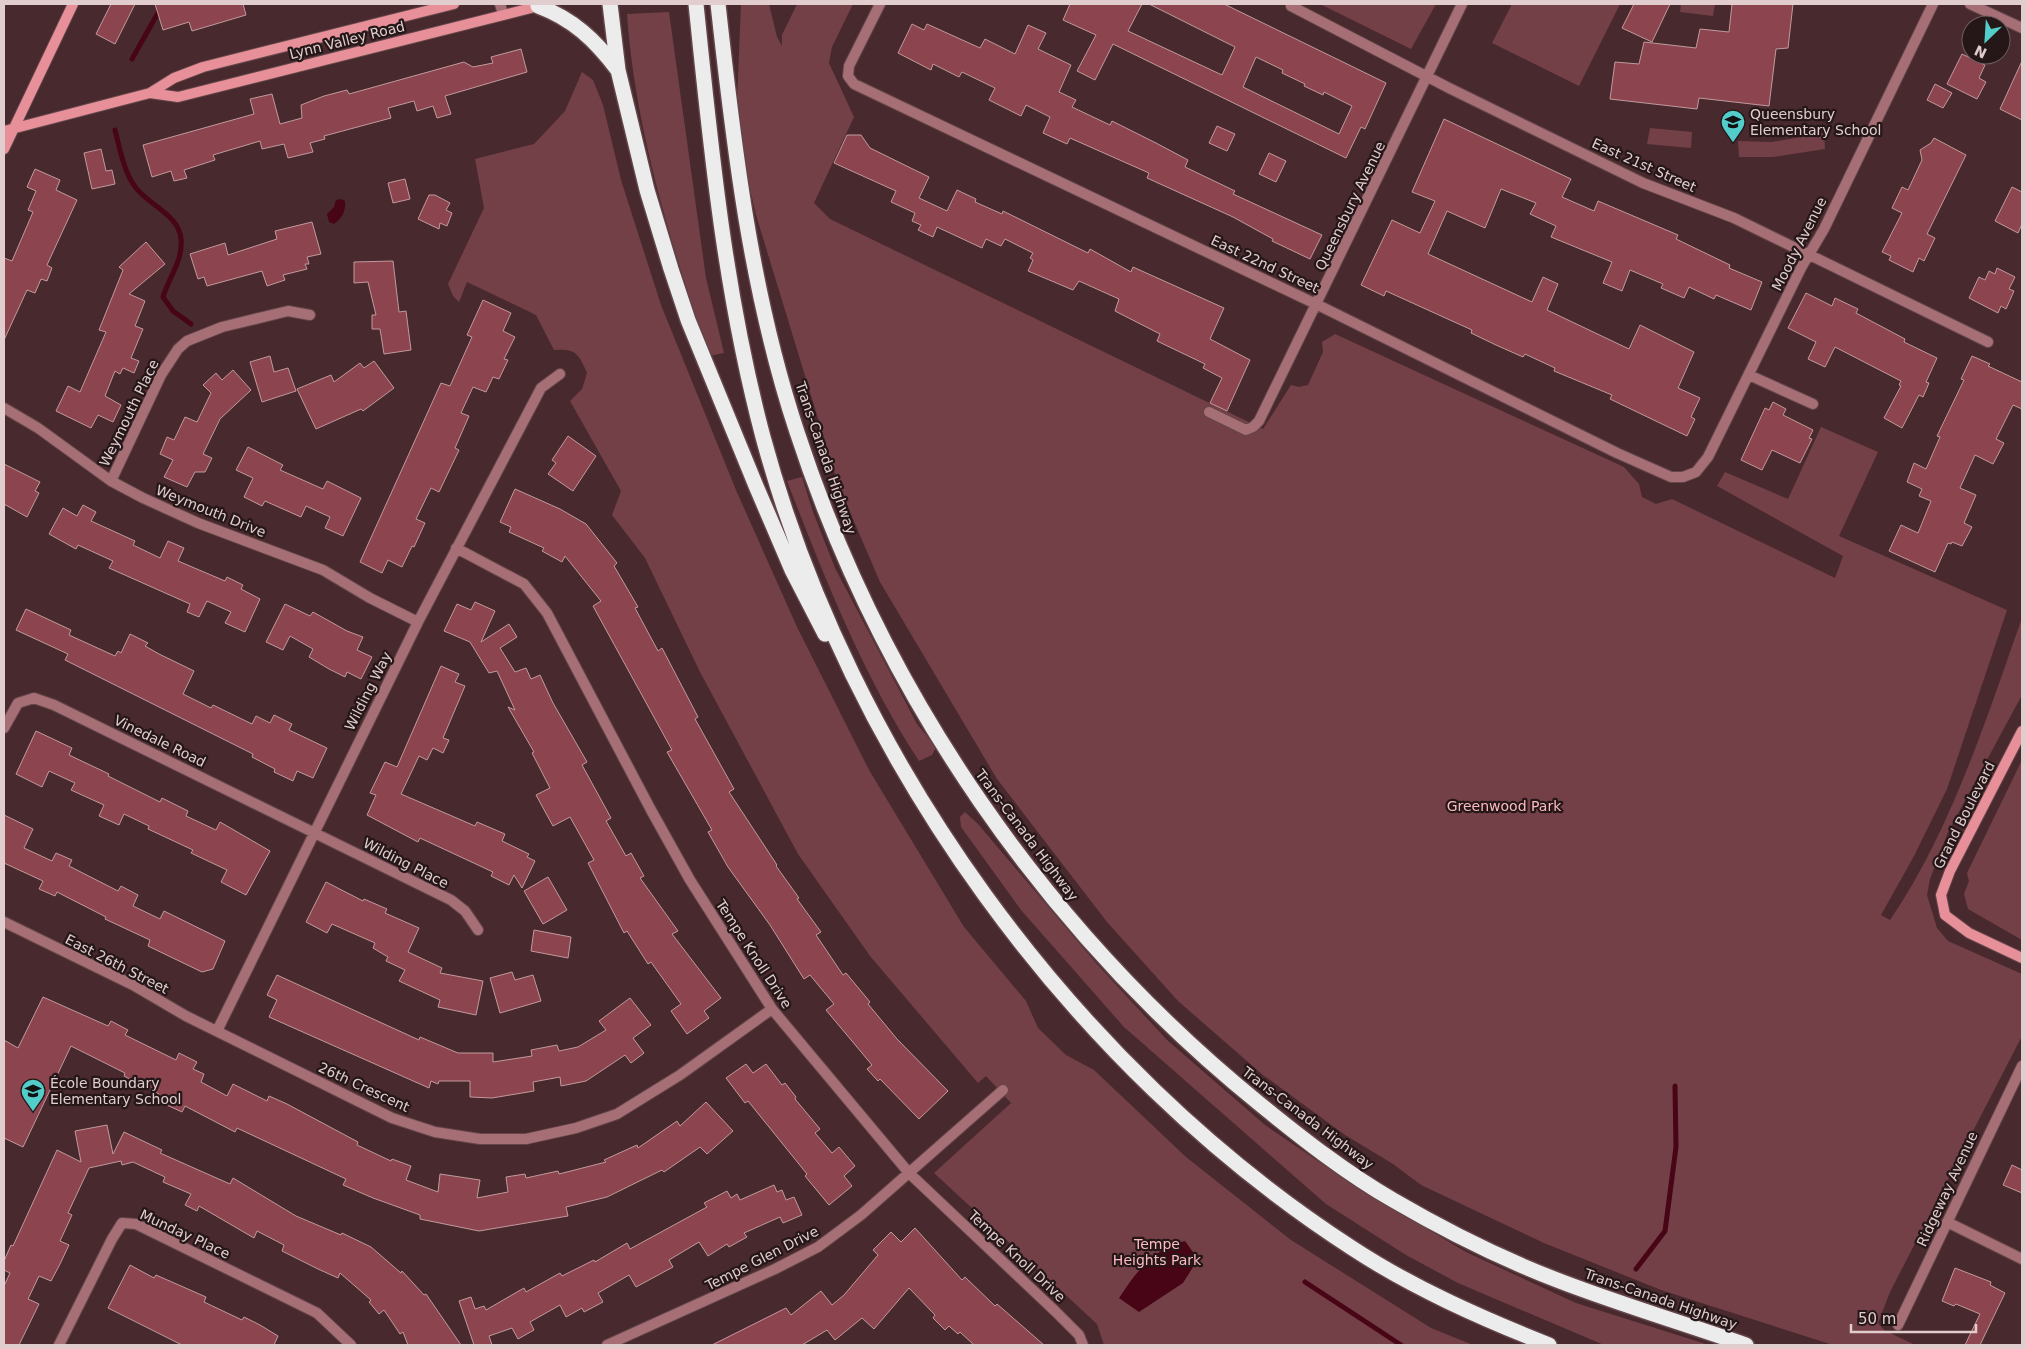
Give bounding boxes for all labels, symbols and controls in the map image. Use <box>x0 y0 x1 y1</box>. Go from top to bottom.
north arrow <box>1961 15 2011 65</box>
street label: Lynn Valley Road <box>288 18 406 62</box>
text: N <box>1972 42 1989 62</box>
place label: Queensbury Elementary School <box>1750 106 1882 138</box>
school or university icon: Queensbury Elementary School <box>1720 109 1746 143</box>
street label: East 21st Street <box>1589 135 1699 195</box>
street label: Queensbury Avenue <box>1312 139 1388 273</box>
street label: Moody Avenue <box>1769 195 1829 293</box>
street label: East 22nd Street <box>1208 232 1322 296</box>
street label: Weymouth Place <box>96 357 162 469</box>
street label: Trans-Canada Highway <box>792 379 860 536</box>
street label: Weymouth Drive <box>154 482 268 540</box>
street label: Wilding Way <box>341 649 395 733</box>
street label: Vinedale Road <box>111 712 209 770</box>
street label: Grand Boulevard <box>1930 759 1998 871</box>
street label: Trans-Canada Highway <box>972 765 1082 904</box>
park label: Greenwood Park <box>1447 798 1562 814</box>
street label: Wilding Place <box>361 835 451 891</box>
street label: Tempe Knoll Drive <box>712 896 795 1011</box>
street label: East 26th Street <box>63 931 172 997</box>
street label: 26th Crescent <box>316 1059 412 1115</box>
street label: Trans-Canada Highway <box>1238 1063 1377 1173</box>
place label: École Boundary Elementary School <box>50 1075 182 1107</box>
school or university icon: École Boundary Elementary School <box>20 1078 46 1112</box>
street label: Ridgeway Avenue <box>1913 1129 1981 1249</box>
street label: Munday Place <box>138 1206 232 1262</box>
street label: Tempe Knoll Drive <box>965 1206 1069 1305</box>
street label: Tempe Glen Drive <box>702 1223 821 1294</box>
park label: Tempe Heights Park <box>1113 1236 1202 1268</box>
street label: Trans-Canada Highway <box>1582 1265 1739 1333</box>
scale bar <box>1851 1302 1976 1334</box>
text: 50 m <box>1858 1310 1896 1328</box>

